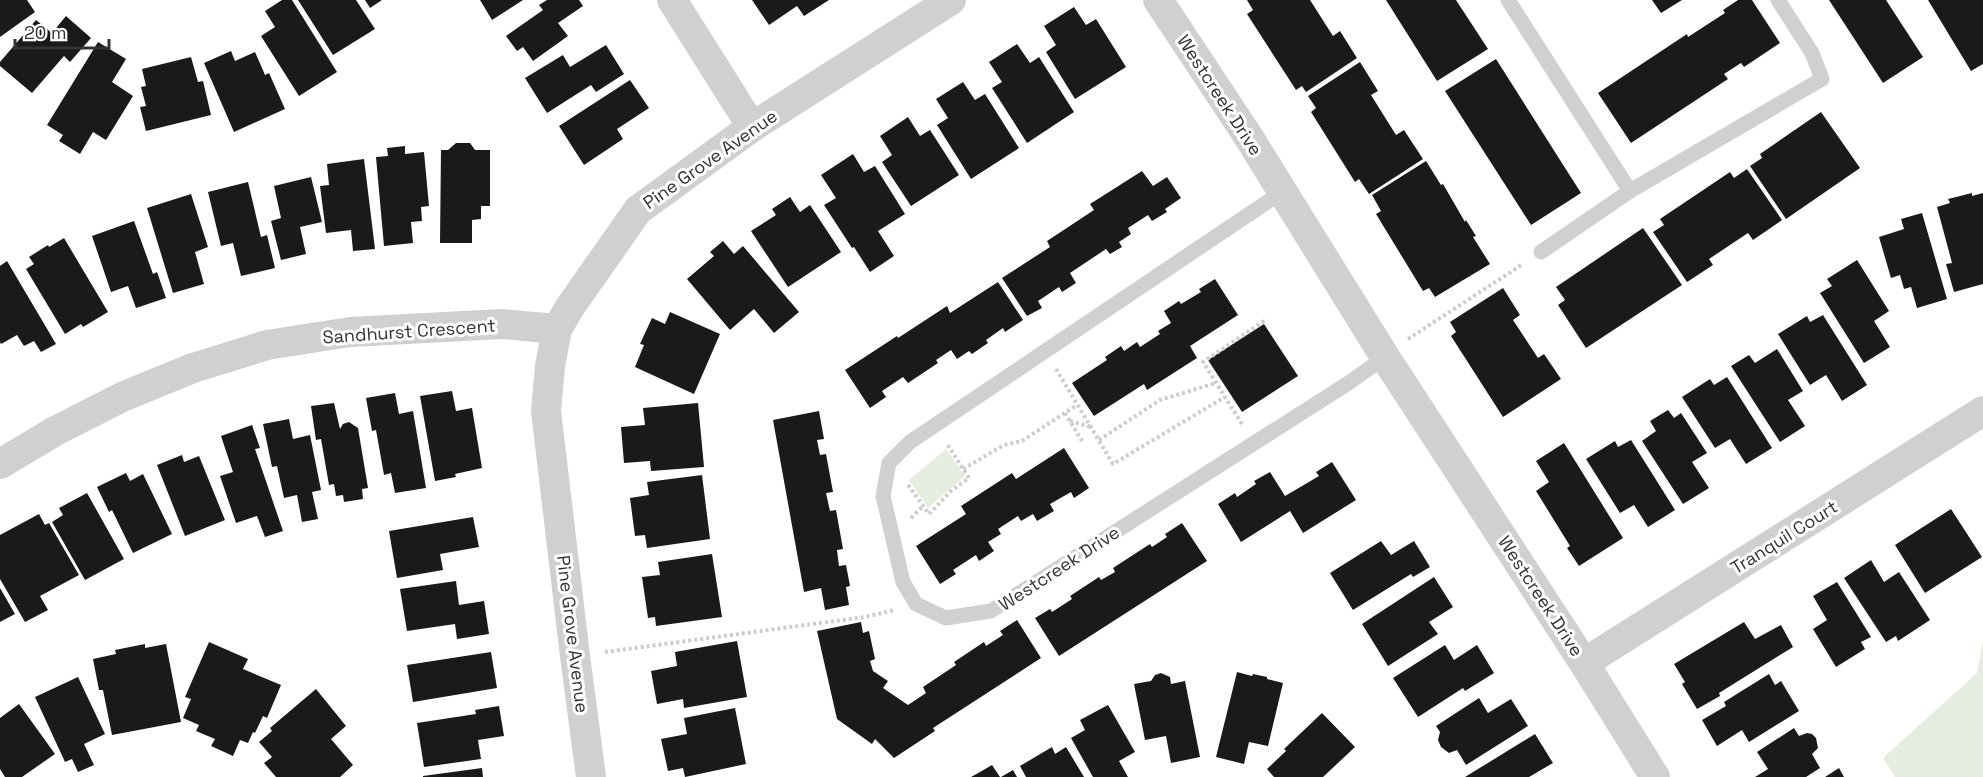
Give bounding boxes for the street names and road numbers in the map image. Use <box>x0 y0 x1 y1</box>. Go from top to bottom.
street label: Westcreek Drive <box>1172 30 1268 160</box>
street label: Pine Grove Avenue <box>638 104 782 214</box>
street label: Sandhurst Crescent <box>322 313 496 349</box>
street label: Tranquil Court <box>1726 495 1842 579</box>
street label: Westcreek Drive <box>994 520 1124 616</box>
street label: Westcreek Drive <box>1493 531 1589 661</box>
street label: Pine Grove Avenue <box>552 554 594 714</box>

